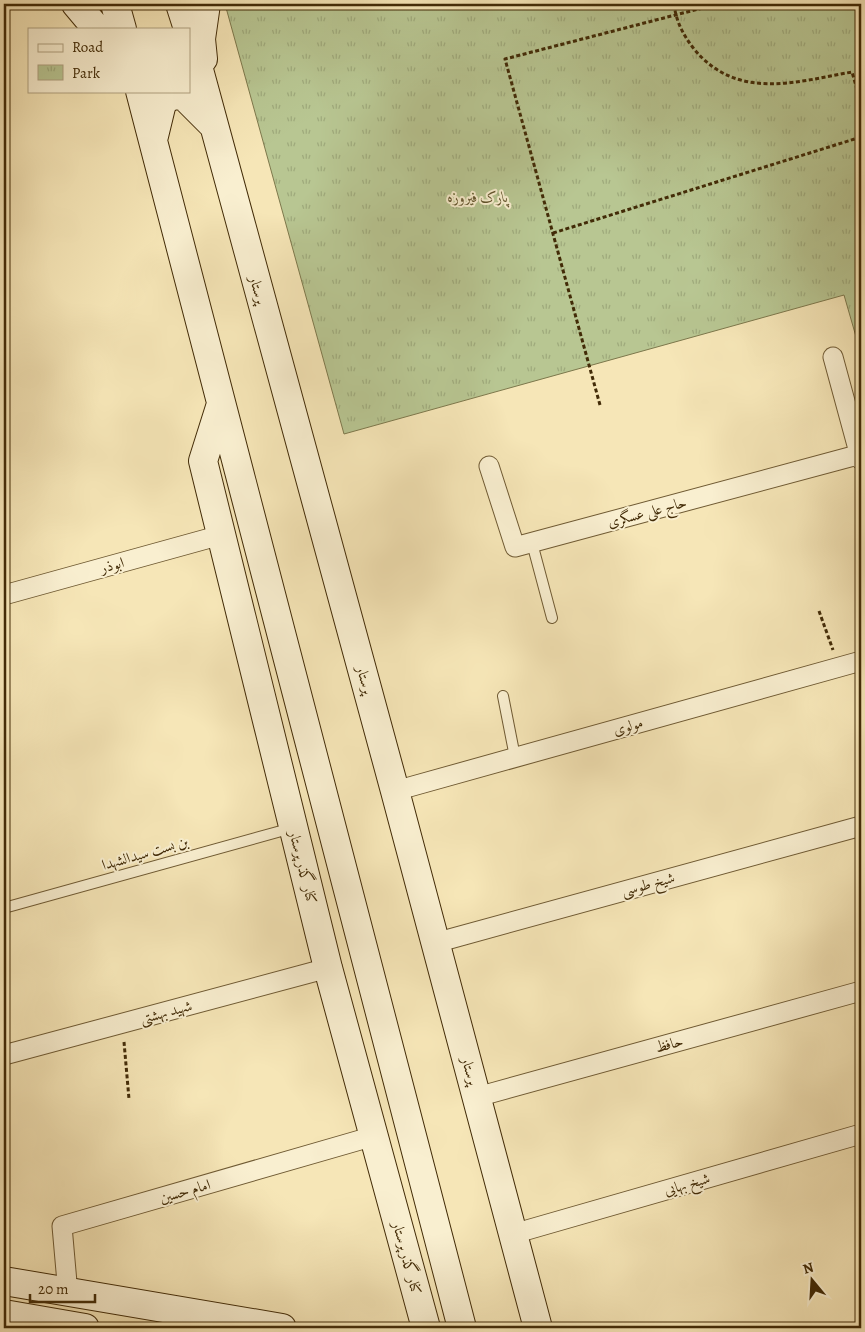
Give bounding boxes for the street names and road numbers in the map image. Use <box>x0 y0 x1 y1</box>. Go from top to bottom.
street label: پرستار <box>244 272 272 308</box>
street label: حاج علی عسگری <box>605 492 690 535</box>
street label: ابوذر <box>96 552 126 578</box>
street label: پرستار <box>351 662 379 698</box>
street label: مولوی <box>611 712 645 740</box>
street label: کنار گذر پرستار <box>284 826 323 906</box>
street label: بن بست سیدالشهدا <box>99 831 191 875</box>
street label: شیخ طوسی <box>619 867 678 905</box>
street label: شهید بهشتی <box>138 995 195 1030</box>
street label: حافظ <box>653 1031 685 1057</box>
street label: پرستار <box>456 1053 484 1089</box>
street label: شیخ بهایی <box>662 1168 714 1204</box>
street label: امام حسین <box>157 1174 214 1211</box>
street label: کنار گذر پرستار <box>387 1217 427 1297</box>

